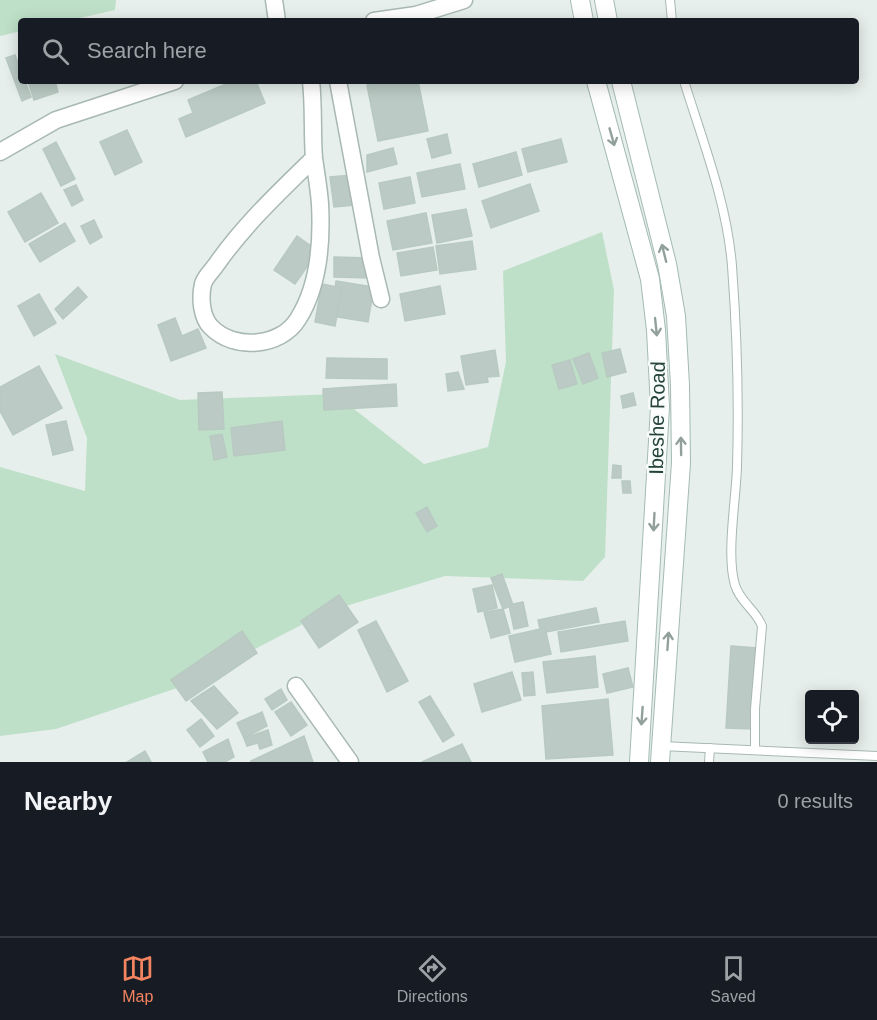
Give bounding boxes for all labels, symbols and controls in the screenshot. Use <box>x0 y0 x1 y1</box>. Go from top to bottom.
search box <box>18 18 859 84</box>
icon: search <box>39 35 72 68</box>
text: Search here <box>87 38 207 63</box>
one-way arrow <box>607 127 619 146</box>
one-way arrow <box>658 243 670 262</box>
one-way arrow <box>651 317 662 336</box>
street label: Ibeshe Road <box>645 361 669 475</box>
one-way arrow <box>675 437 686 457</box>
one-way arrow <box>649 511 660 531</box>
one-way arrow <box>663 631 674 651</box>
map controls <box>805 690 859 744</box>
button: locate <box>805 690 859 744</box>
one-way arrow <box>637 706 648 726</box>
text: Nearby <box>24 786 112 816</box>
text: 0 results <box>777 790 853 812</box>
tab: Map <box>121 952 154 1006</box>
tab: Directions <box>397 952 468 1006</box>
tab: Saved <box>710 952 756 1006</box>

